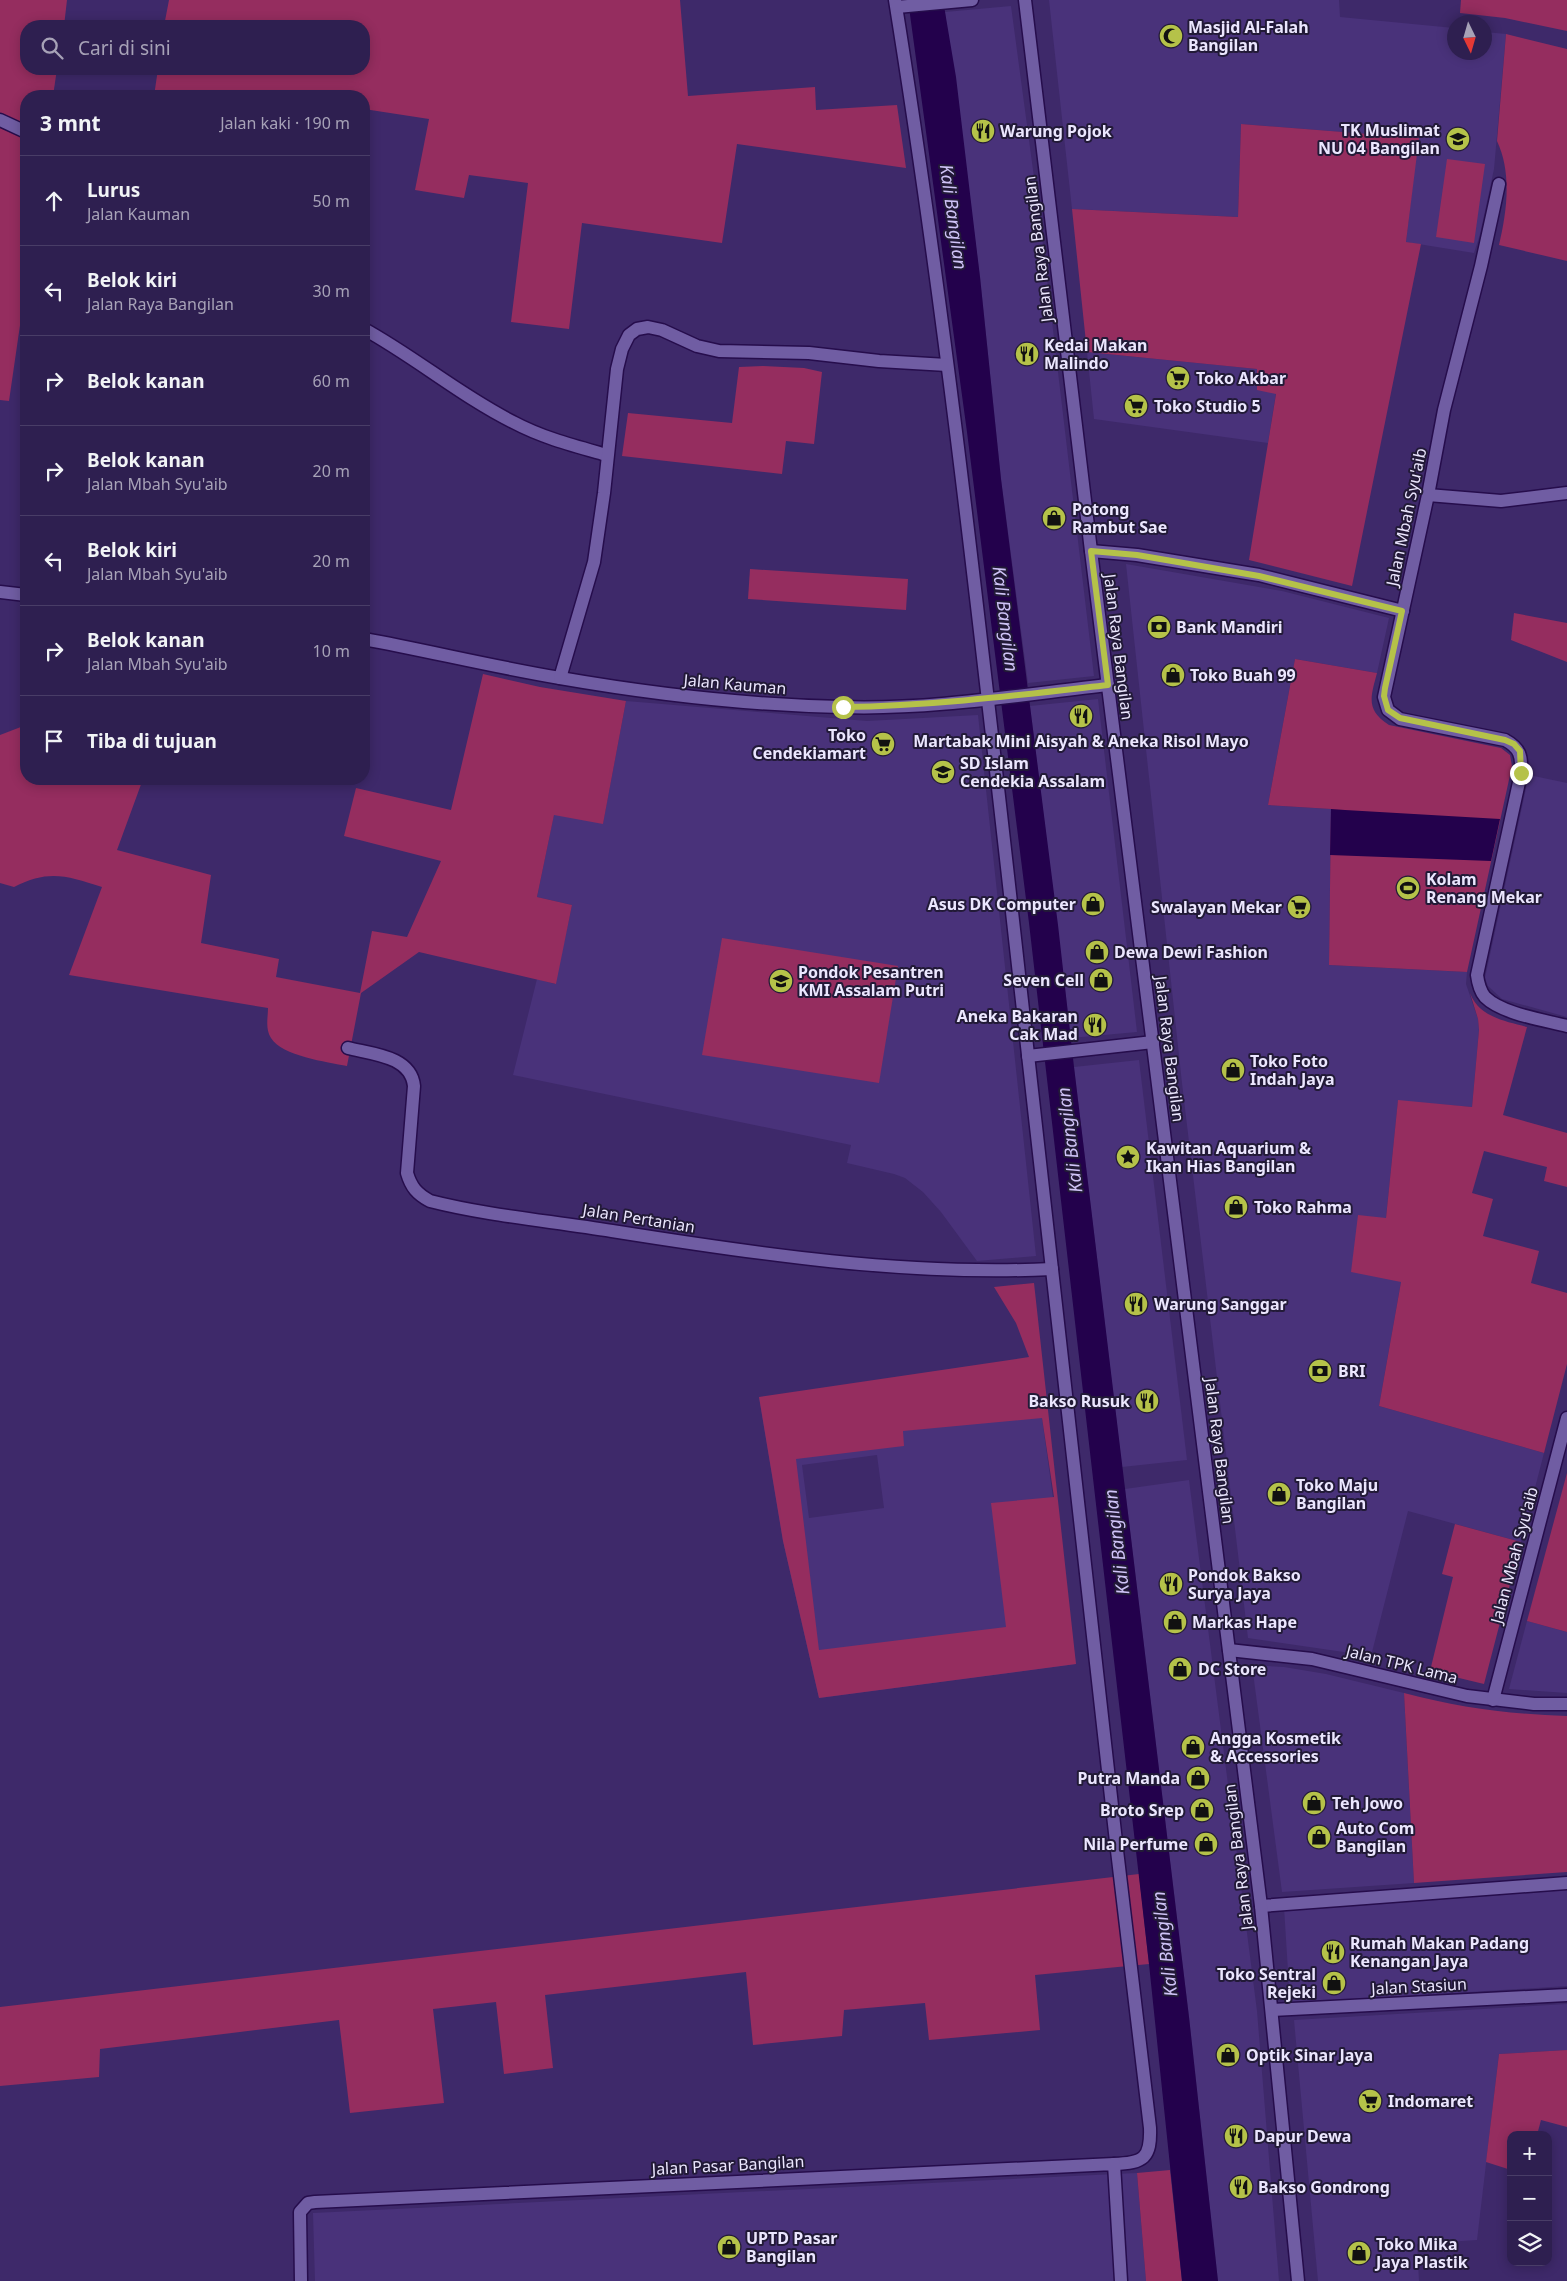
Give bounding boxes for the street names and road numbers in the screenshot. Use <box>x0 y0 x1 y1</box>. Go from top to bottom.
street label: Jalan Raya Bangilan <box>1018 175 1058 325</box>
street label: Jalan Mbah Syu'aib <box>1380 446 1431 590</box>
street label: Jalan Raya Bangilan <box>1099 571 1139 721</box>
street label: Jalan Kauman <box>681 668 787 699</box>
street label: Jalan Raya Bangilan <box>1150 973 1190 1123</box>
street label: Jalan Pertanian <box>579 1198 697 1238</box>
street label: Jalan Raya Bangilan <box>1200 1375 1240 1525</box>
street label: Jalan Mbah Syu'aib <box>1485 1484 1543 1628</box>
street label: Jalan TPK Lama <box>1342 1639 1460 1689</box>
street label: Jalan Raya Bangilan <box>1218 1783 1258 1933</box>
street label: Jalan Stasiun <box>1369 1973 1467 2000</box>
street label: Jalan Pasar Bangilan <box>649 2150 805 2180</box>

